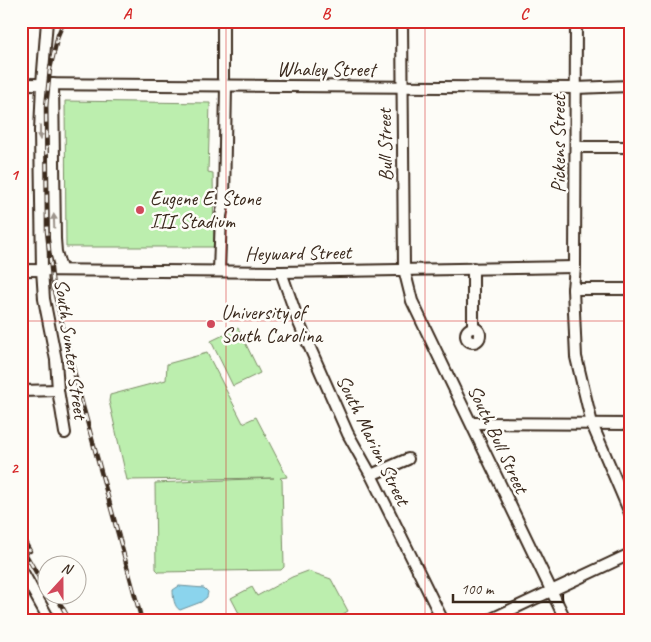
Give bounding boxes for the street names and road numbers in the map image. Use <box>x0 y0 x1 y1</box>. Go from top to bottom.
street label: Whaley Street <box>277 57 378 82</box>
street label: Pickens Street <box>546 93 571 193</box>
street label: Bull Street <box>372 106 398 182</box>
street label: Heyward Street <box>245 240 354 266</box>
street label: South Sumter Street <box>49 277 94 423</box>
street label: South Marion Street <box>331 371 416 511</box>
street label: South Bull Street <box>462 381 535 499</box>

